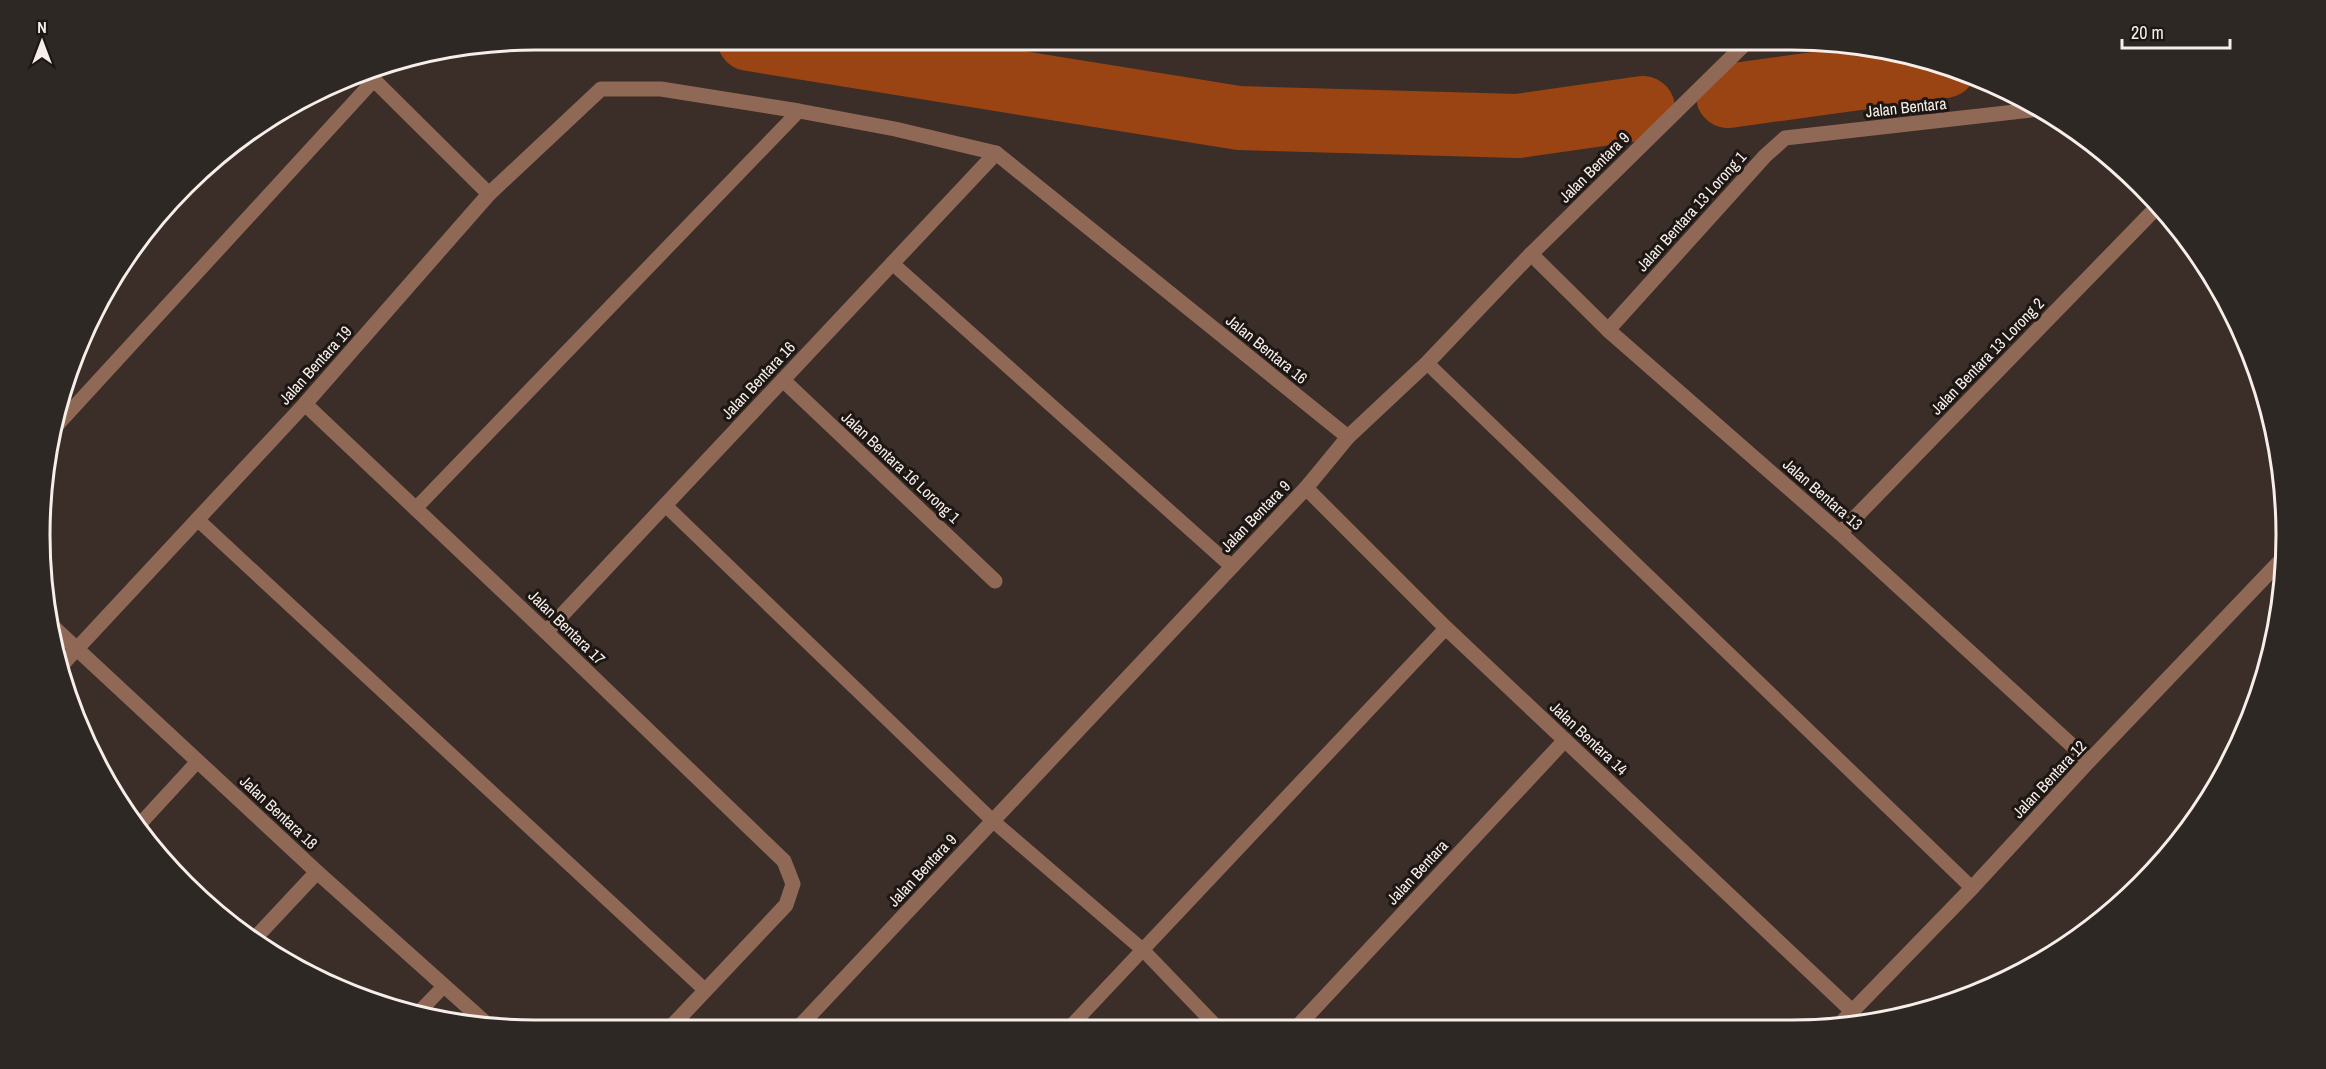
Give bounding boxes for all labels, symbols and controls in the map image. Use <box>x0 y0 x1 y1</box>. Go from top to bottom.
north arrow <box>12 12 72 72</box>
scale bar <box>2122 12 2230 50</box>
text: N <box>37 16 47 38</box>
text: 20 m <box>2131 20 2164 45</box>
street label: Jalan Bentara <box>1865 92 1948 122</box>
street label: Jalan Bentara 9 <box>1554 127 1634 207</box>
street label: Jalan Bentara 13 Lorong 1 <box>1631 146 1751 276</box>
street label: Jalan Bentara 13 Lorong 2 <box>1925 293 2049 419</box>
street label: Jalan Bentara 16 <box>1222 309 1312 389</box>
street label: Jalan Bentara 19 <box>274 321 356 409</box>
street label: Jalan Bentara 16 <box>716 336 800 424</box>
street label: Jalan Bentara 16 Lorong 1 <box>837 406 966 528</box>
street label: Jalan Bentara 13 <box>1778 453 1868 535</box>
street label: Jalan Bentara 9 <box>1215 475 1295 557</box>
street label: Jalan Bentara 17 <box>524 585 610 669</box>
street label: Jalan Bentara 14 <box>1545 696 1633 780</box>
street label: Jalan Bentara 12 <box>2007 735 2091 823</box>
street label: Jalan Bentara 18 <box>235 770 323 854</box>
street label: Jalan Bentara 9 <box>883 829 961 911</box>
street label: Jalan Bentara <box>1381 834 1453 909</box>

